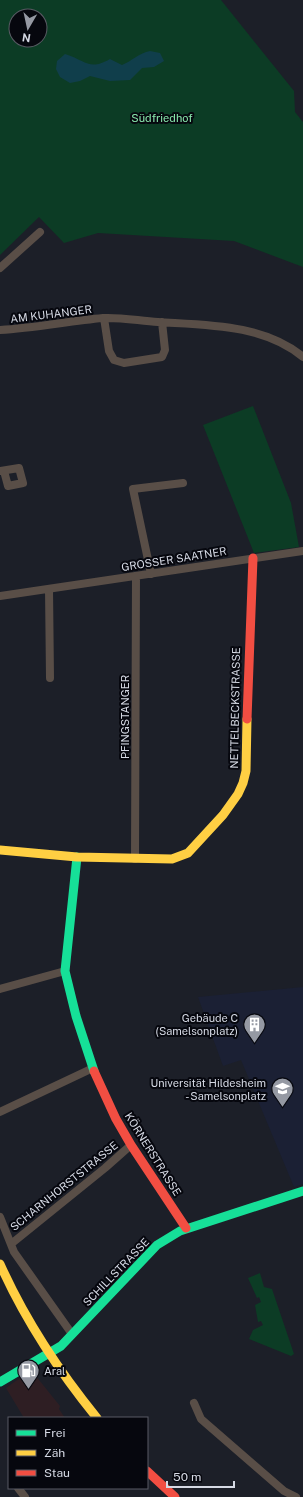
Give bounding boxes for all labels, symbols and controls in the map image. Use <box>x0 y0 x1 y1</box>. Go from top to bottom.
north arrow <box>8 8 48 48</box>
text: N <box>21 31 32 44</box>
park label: Südfriedhof <box>131 112 193 124</box>
street label: AM KUHANGER <box>9 303 93 325</box>
street label: GROSSER SAATNER <box>121 545 227 573</box>
street label: NETTELBECKSTRASSE <box>228 647 242 769</box>
street label: PFINGSTANGER <box>119 675 131 759</box>
building icon: Gebäude C (Samelsonplatz) <box>241 1011 267 1044</box>
place label: Gebäude C (Samelsonplatz) <box>156 1012 238 1037</box>
school or university icon: Universität Hildesheim - Samelsonplatz <box>269 1076 295 1109</box>
place label: Universität Hildesheim - Samelsonplatz <box>150 1077 266 1102</box>
street label: KÖRNERSTRASSE <box>123 1110 184 1198</box>
street label: SCHARNHORSTSTRASSE <box>8 1139 120 1233</box>
street label: SCHILLSTRASSE <box>81 1235 152 1308</box>
fuel station icon: Aral <box>15 1358 41 1391</box>
place label: Aral <box>44 1365 65 1377</box>
legend <box>8 1417 148 1489</box>
text: Frei <box>44 1426 66 1440</box>
text: Zäh <box>44 1446 65 1460</box>
scale bar <box>167 1463 234 1489</box>
text: Stau <box>44 1466 70 1480</box>
text: 50 m <box>173 1470 201 1484</box>

